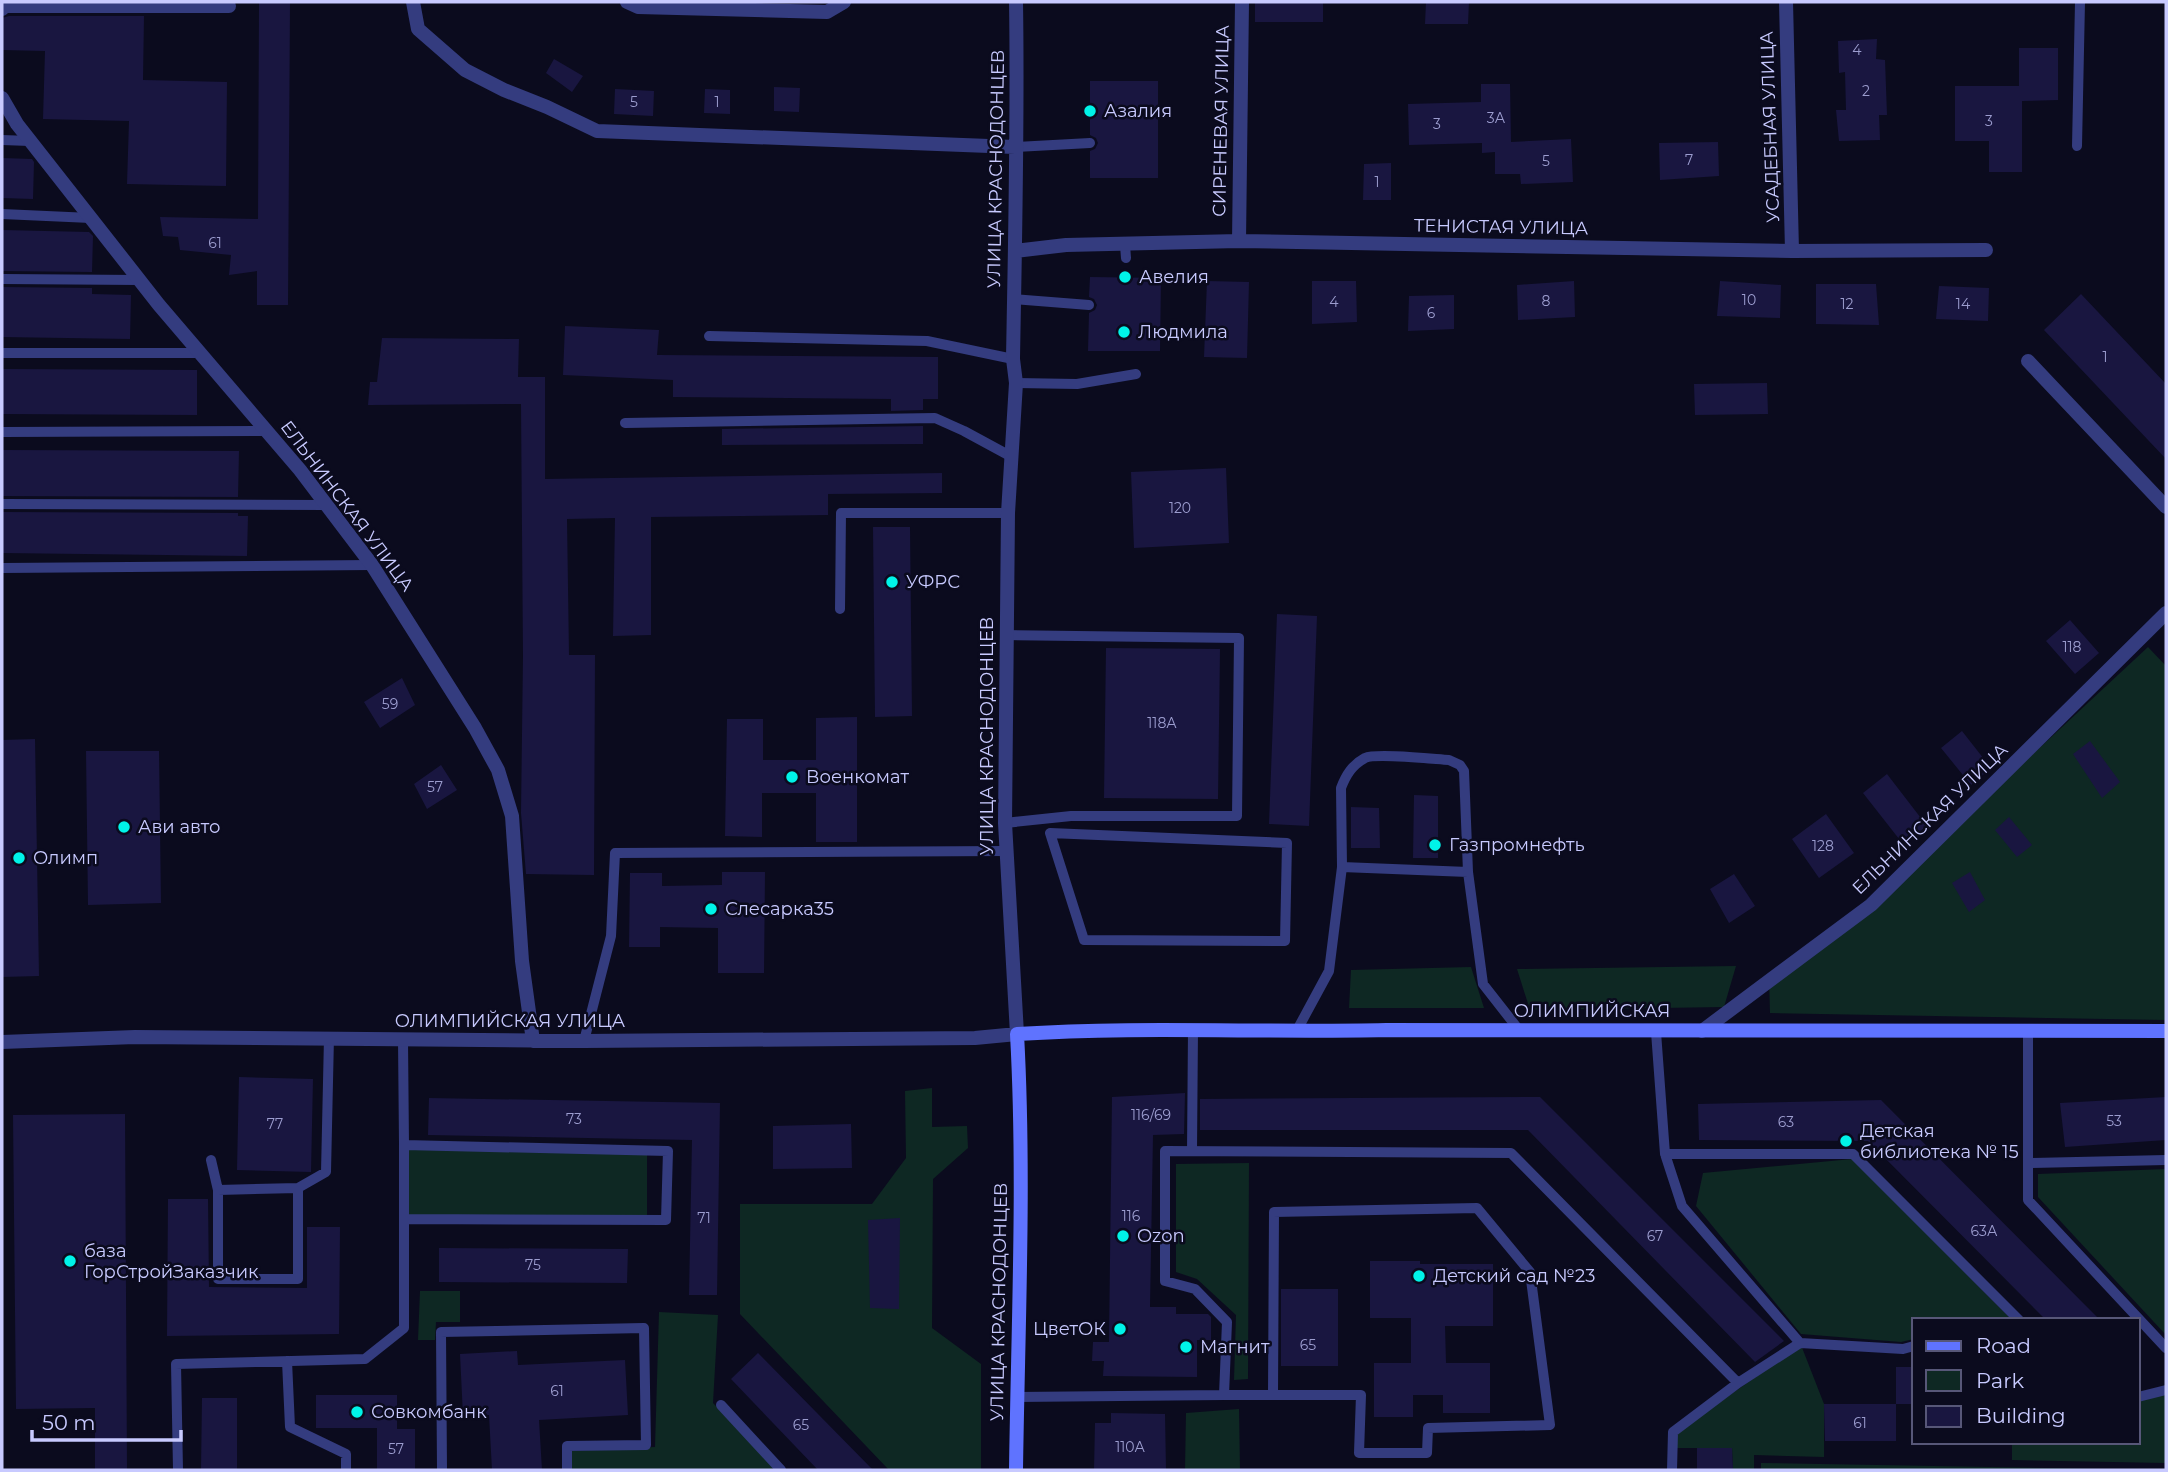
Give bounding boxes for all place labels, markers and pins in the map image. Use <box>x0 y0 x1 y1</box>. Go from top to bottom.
place label: Азалия <box>1104 100 1172 122</box>
marker: Азалия <box>1082 103 1098 119</box>
place label: Авелия <box>1139 266 1209 288</box>
marker: Авелия <box>1117 269 1133 285</box>
place label: Людмила <box>1138 321 1228 343</box>
marker: Людмила <box>1116 324 1132 340</box>
place label: УФРС <box>906 571 960 593</box>
marker: УФРС <box>884 574 900 590</box>
place label: Военкомат <box>806 766 910 788</box>
marker: Военкомат <box>784 769 800 785</box>
place label: Ави авто <box>138 816 220 838</box>
marker: Ави авто <box>116 819 132 835</box>
place label: Газпромнефть <box>1449 834 1585 856</box>
marker: Газпромнефть <box>1427 837 1443 853</box>
place label: Олимп <box>33 847 98 869</box>
marker: Олимп <box>11 850 27 866</box>
place label: Слесарка35 <box>725 898 834 920</box>
marker: Слесарка35 <box>703 901 719 917</box>
place label: Детская библиотека № 15 <box>1860 1120 2019 1163</box>
marker: Детская библиотека № 15 <box>1838 1133 1854 1149</box>
place label: Ozon <box>1137 1225 1185 1247</box>
marker: Ozon <box>1115 1228 1131 1244</box>
place label: база ГорСтройЗаказчик <box>84 1240 259 1283</box>
marker: база ГорСтройЗаказчик <box>62 1253 78 1269</box>
place label: Детский сад №23 <box>1433 1265 1595 1287</box>
marker: Детский сад №23 <box>1411 1268 1427 1284</box>
place label: ЦветОК <box>1033 1318 1106 1340</box>
marker: ЦветОК <box>1112 1321 1128 1337</box>
place label: Магнит <box>1200 1336 1270 1358</box>
marker: Магнит <box>1178 1339 1194 1355</box>
place label: Совкомбанк <box>371 1401 487 1423</box>
marker: Совкомбанк <box>349 1404 365 1420</box>

